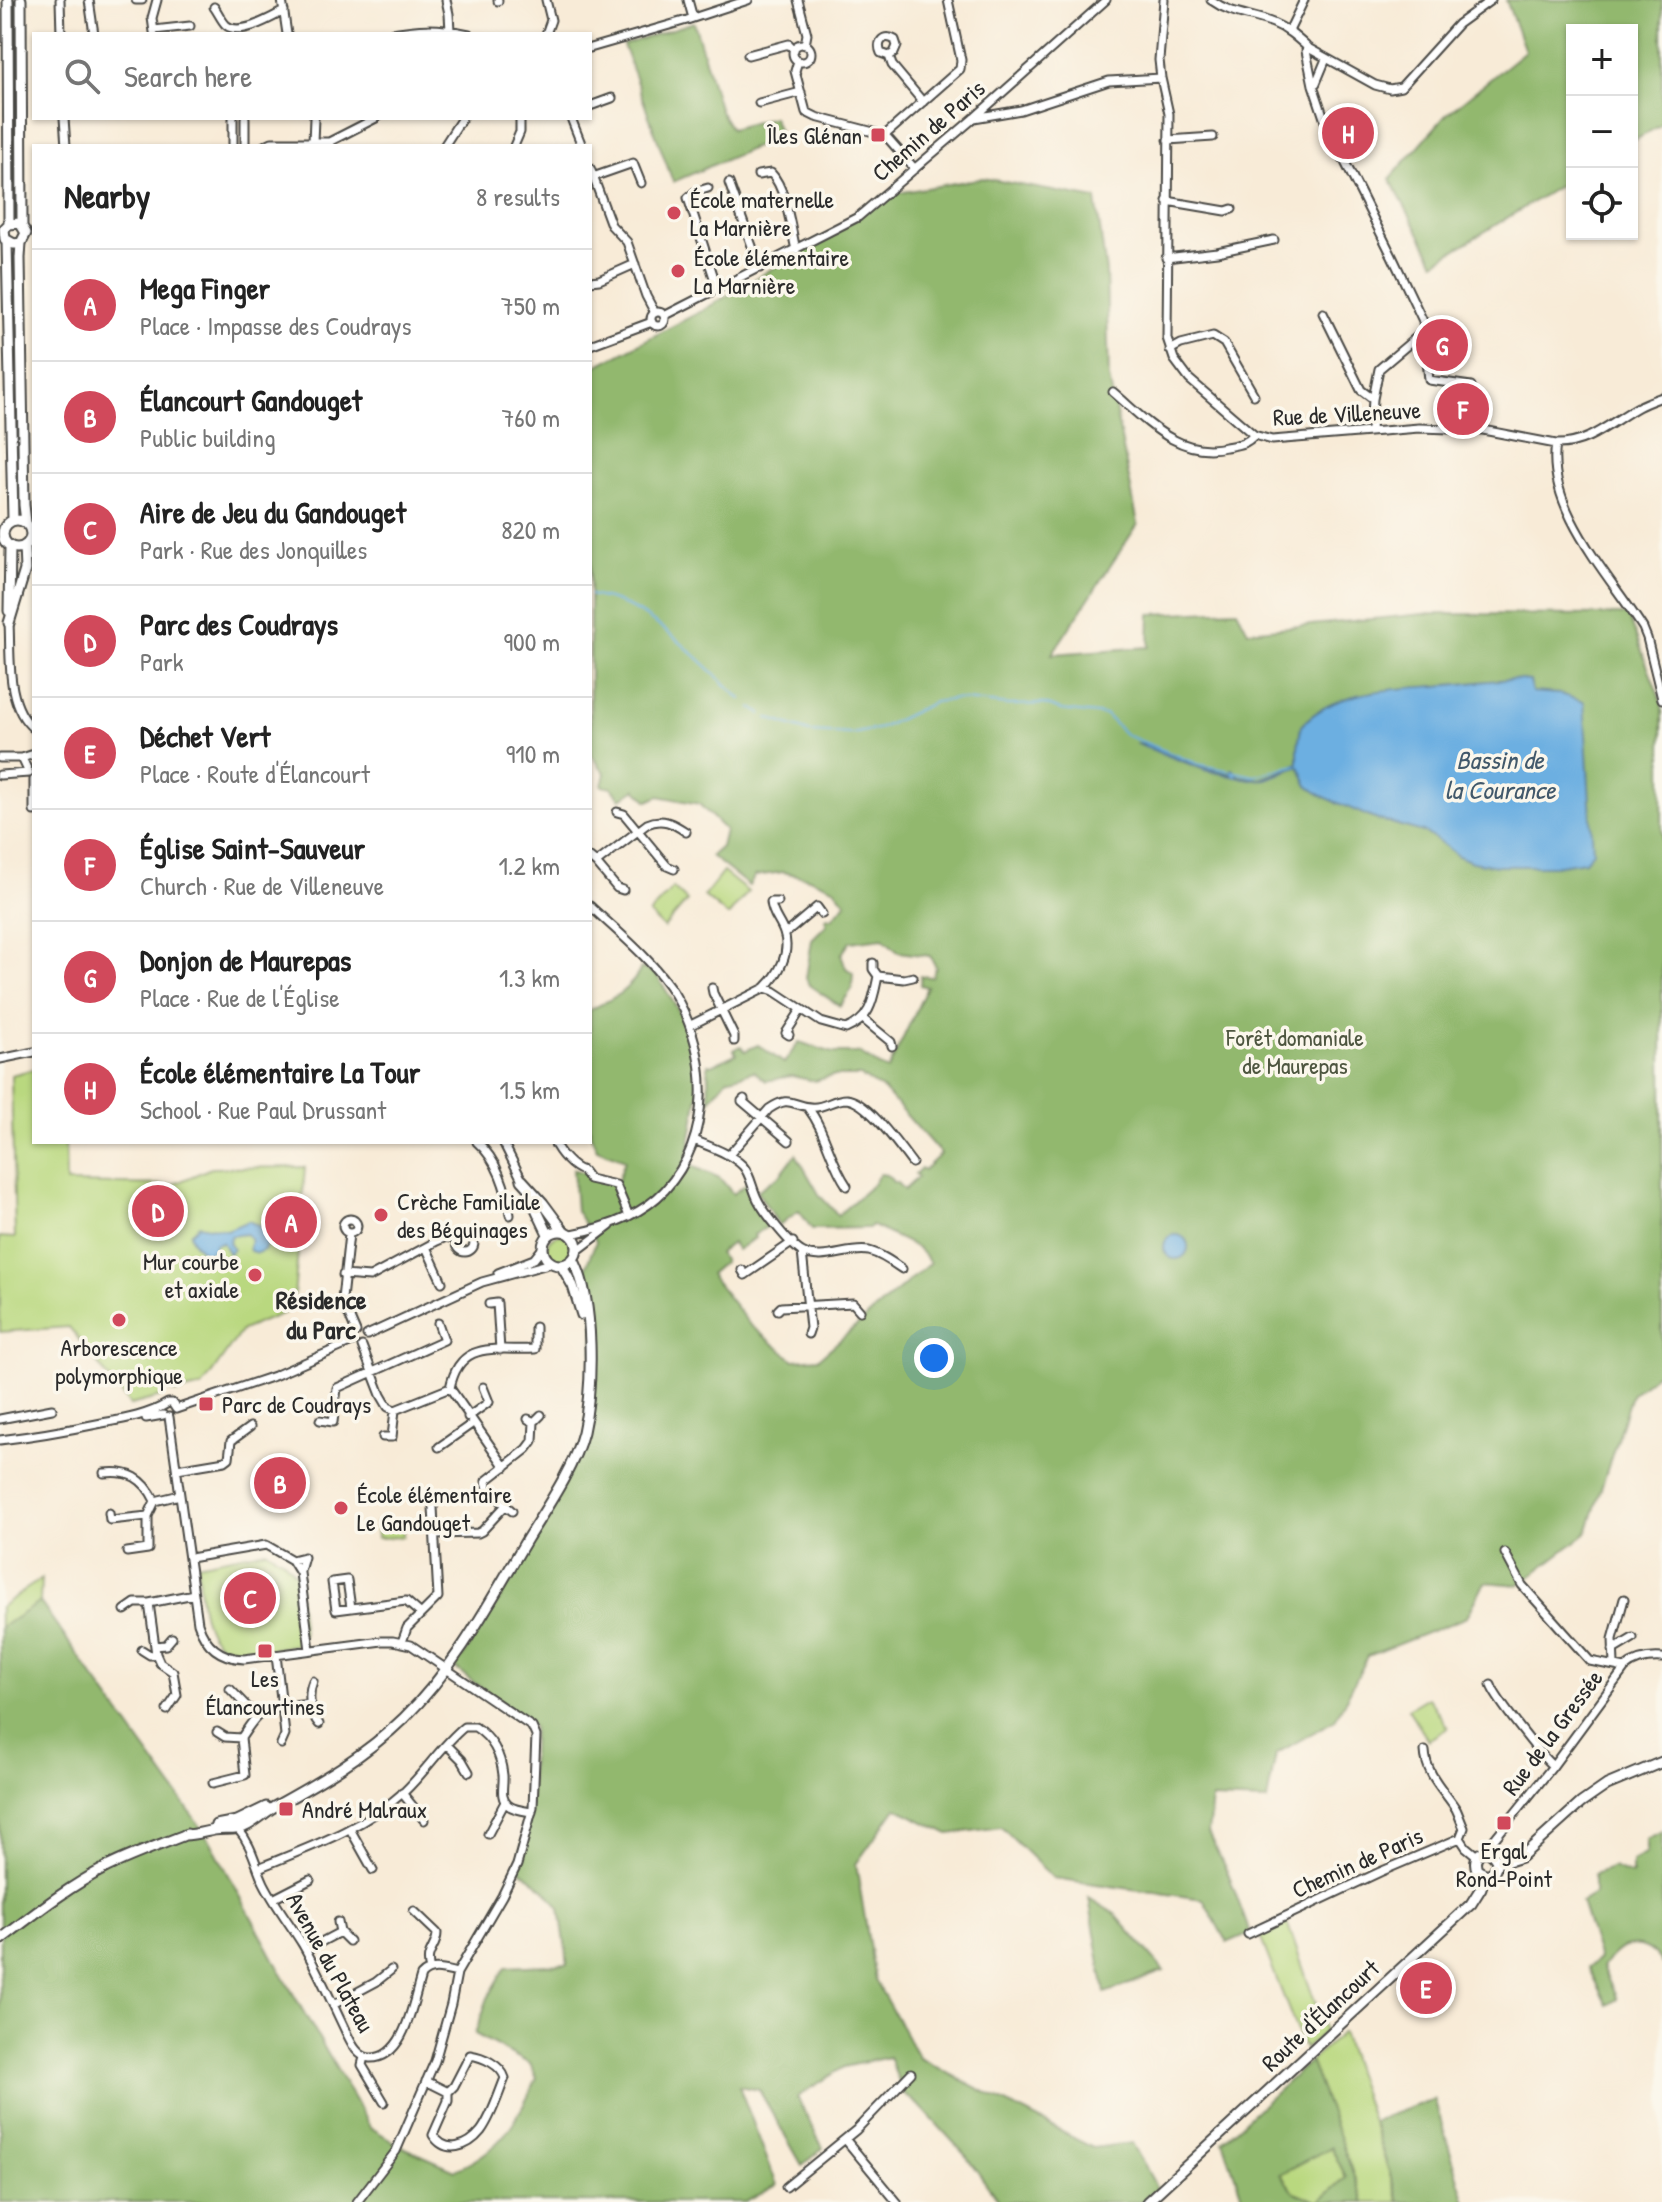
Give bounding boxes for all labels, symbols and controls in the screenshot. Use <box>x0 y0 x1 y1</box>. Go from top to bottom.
map controls <box>1566 24 1638 240</box>
button: + <box>1566 24 1638 96</box>
search box <box>32 32 592 120</box>
icon: search <box>60 54 104 98</box>
text: Search here <box>124 56 252 96</box>
street label: Chemin de Paris <box>865 72 991 188</box>
button: − <box>1566 96 1638 168</box>
pin: H <box>1322 103 1374 163</box>
place label: Îles Glénan <box>766 119 862 151</box>
marker: Îles Glénan <box>869 126 887 144</box>
button: locate <box>1566 168 1638 240</box>
text: Nearby <box>64 173 150 219</box>
text: 8 results <box>476 179 560 214</box>
place label: École maternelle La Marnière <box>690 183 835 243</box>
marker: École maternelle La Marnière <box>665 204 683 222</box>
place label: École élémentaire La Marnière <box>694 241 850 301</box>
marker: École élémentaire La Marnière <box>669 262 687 280</box>
text: Mega Finger <box>140 268 270 308</box>
text: A <box>84 288 96 323</box>
text: 750 m <box>501 288 560 323</box>
text: Place · Impasse des Coudrays <box>140 308 412 343</box>
pin: G <box>1416 315 1468 375</box>
pin: F <box>1437 379 1489 439</box>
text: Élancourt Gandouget <box>140 380 362 420</box>
street label: Rue de Villeneuve <box>1272 393 1422 433</box>
text: B <box>83 400 97 435</box>
text: 760 m <box>501 400 560 435</box>
text: Public building <box>140 420 276 455</box>
text: Aire de Jeu du Gandouget <box>140 492 406 532</box>
text: C <box>83 512 97 547</box>
text: 820 m <box>501 512 560 547</box>
text: Park · Rue des Jonquilles <box>140 532 367 567</box>
text: Parc des Coudrays <box>140 604 338 644</box>
text: D <box>84 624 96 659</box>
text: 900 m <box>504 624 560 659</box>
text: Park <box>140 644 184 679</box>
text: Déchet Vert <box>140 716 270 756</box>
text: E <box>84 736 96 771</box>
text: 910 m <box>506 736 560 771</box>
water label: Bassin de la Courance <box>1445 742 1557 807</box>
text: Place · Route d'Élancourt <box>140 756 370 791</box>
text: Église Saint-Sauveur <box>140 828 365 868</box>
text: F <box>85 848 95 883</box>
text: 1.2 km <box>498 848 560 883</box>
text: Church · Rue de Villeneuve <box>140 868 384 903</box>
text: Donjon de Maurepas <box>140 940 351 980</box>
text: G <box>84 960 96 995</box>
text: 1.3 km <box>499 960 560 995</box>
text: Place · Rue de l'Église <box>140 980 340 1015</box>
park label: Forêt domaniale de Maurepas <box>1225 1021 1364 1081</box>
text: École élémentaire La Tour <box>140 1052 420 1092</box>
text: H <box>84 1072 96 1107</box>
text: 1.5 km <box>500 1072 560 1107</box>
text: School · Rue Paul Drussant <box>140 1092 386 1127</box>
pin: D <box>132 1181 184 1241</box>
place label: Crèche Familiale des Béguinages <box>397 1185 541 1245</box>
pin: A <box>265 1192 317 1252</box>
marker: Crèche Familiale des Béguinages <box>372 1206 390 1224</box>
place label: Mur courbe et axiale <box>143 1245 239 1305</box>
marker: Mur courbe et axiale <box>246 1266 264 1284</box>
district label: Résidence du Parc <box>276 1282 367 1347</box>
marker: Arborescence polymorphique <box>110 1311 128 1329</box>
place label: Arborescence polymorphique <box>55 1331 183 1391</box>
your location <box>914 1338 954 1378</box>
place label: Parc de Coudrays <box>222 1388 371 1420</box>
marker: Parc de Coudrays <box>197 1395 215 1413</box>
pin: B <box>254 1453 306 1513</box>
place label: École élémentaire Le Gandouget <box>357 1478 513 1538</box>
marker: École élémentaire Le Gandouget <box>332 1499 350 1517</box>
pin: C <box>224 1568 276 1628</box>
marker: Les Élancourtines <box>256 1642 274 1660</box>
place label: Les Élancourtines <box>206 1662 324 1722</box>
street label: Rue de la Gressée <box>1494 1662 1610 1801</box>
place label: André Malraux <box>302 1793 427 1825</box>
marker: André Malraux <box>277 1800 295 1818</box>
marker: Ergal Rond-Point <box>1495 1814 1513 1832</box>
street label: Chemin de Paris <box>1287 1819 1427 1905</box>
place label: Ergal Rond-Point <box>1456 1834 1553 1894</box>
street label: Avenue du Plateau <box>279 1886 383 2038</box>
street label: Route d'Élancourt <box>1254 1952 1386 2078</box>
pin: E <box>1400 1958 1452 2018</box>

